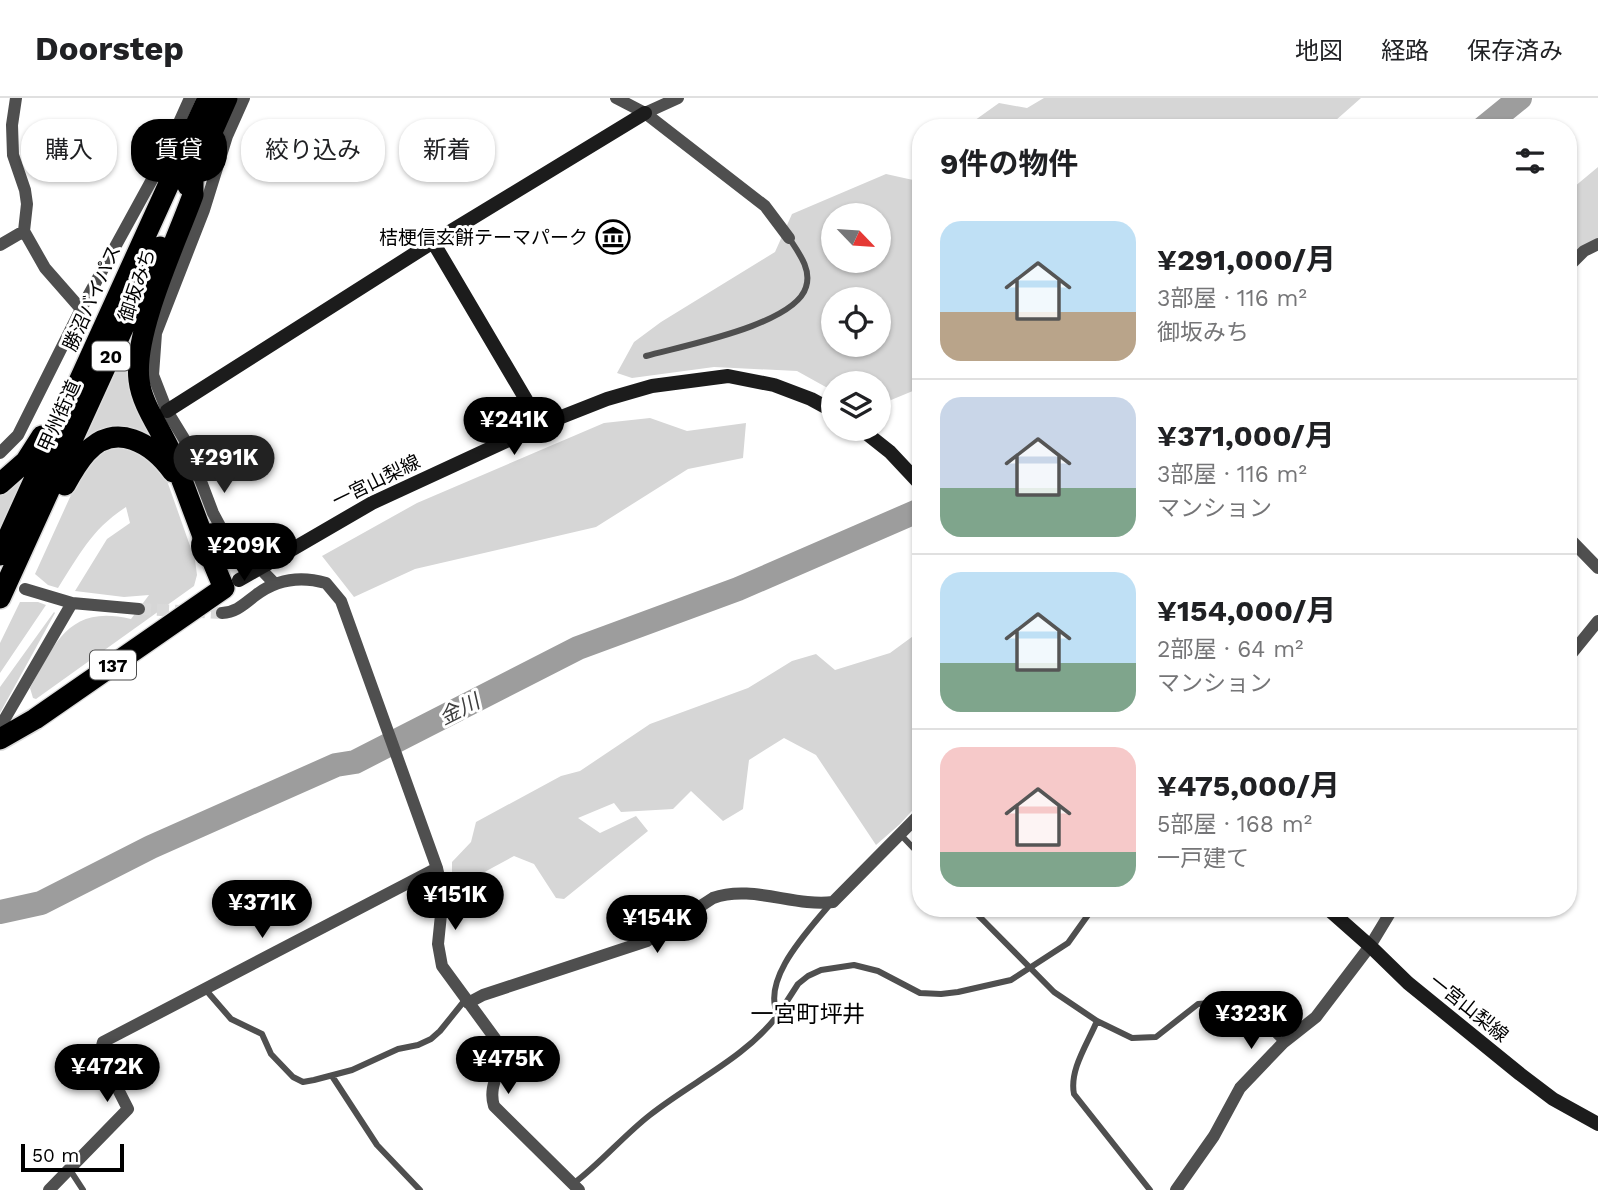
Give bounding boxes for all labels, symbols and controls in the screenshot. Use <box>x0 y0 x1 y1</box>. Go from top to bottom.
text: Doorstep <box>35 29 184 68</box>
text: 地図 <box>1295 37 1343 65</box>
text: 経路 <box>1381 37 1429 65</box>
text: 保存済み <box>1467 37 1563 65</box>
chip: 購入 <box>21 119 117 182</box>
chip: 賃貸 <box>131 119 227 182</box>
chip: 絞り込み <box>241 119 385 182</box>
chip: 新着 <box>399 119 495 182</box>
icon: filters <box>1511 142 1549 180</box>
text: 9件の物件 <box>940 146 1078 181</box>
north arrow <box>821 203 891 273</box>
map controls <box>821 203 891 441</box>
museum icon: 桔梗信玄餅テーマパーク <box>594 218 632 256</box>
place label: 桔梗信玄餅テーマパーク <box>379 226 588 249</box>
street label: 勝沼バイパス <box>58 241 126 355</box>
text: ¥291,000/月 <box>1157 242 1336 277</box>
street label: 御坂みち <box>114 245 160 325</box>
icon: home <box>996 249 1080 333</box>
text: 3部屋 · 116 m² <box>1157 285 1307 312</box>
button: locate <box>821 287 891 357</box>
text: 御坂みち <box>1157 319 1249 346</box>
road number: 20 <box>92 342 130 370</box>
button: layers <box>821 371 891 441</box>
street label: 甲州街道 <box>33 377 85 455</box>
pin: ¥241K <box>465 398 563 457</box>
text: ¥241K <box>480 406 548 433</box>
text: ¥371,000/月 <box>1157 418 1335 453</box>
icon: home <box>996 425 1080 509</box>
pin: ¥291K <box>175 436 273 495</box>
text: ¥291K <box>189 444 259 471</box>
street label: 一宮山梨線 <box>328 450 424 512</box>
text: 3部屋 · 116 m² <box>1157 461 1307 488</box>
text: マンション <box>1157 495 1272 522</box>
pin: ¥209K <box>195 524 293 583</box>
text: ¥209K <box>207 532 281 559</box>
text: ¥154,000/月 <box>1157 593 1336 628</box>
icon: home <box>996 600 1080 684</box>
text: 2部屋 · 64 m² <box>1157 636 1304 663</box>
road number: 137 <box>90 650 136 680</box>
text: マンション <box>1157 670 1272 697</box>
water label: 金川 <box>435 687 485 730</box>
text: ¥475,000/月 <box>1157 768 1340 803</box>
icon: home <box>996 775 1080 859</box>
text: 5部屋 · 168 m² <box>1157 811 1312 838</box>
text: 一戸建て <box>1157 845 1249 872</box>
pin: ¥151K <box>406 872 504 932</box>
pin: ¥371K <box>213 880 311 940</box>
text: ¥151K <box>423 881 487 908</box>
text: ¥371K <box>228 889 296 916</box>
pin: ¥154K <box>608 896 706 955</box>
text: ¥154K <box>622 904 692 931</box>
street label: 一宮山梨線 <box>1425 969 1513 1047</box>
pin: ¥323K <box>1202 992 1300 1051</box>
text: ¥323K <box>1215 1000 1287 1027</box>
district label: 一宮町坪井 <box>751 1001 866 1028</box>
pin: ¥475K <box>459 1037 557 1096</box>
pin: ¥472K <box>58 1044 156 1104</box>
text: ¥475K <box>472 1045 544 1072</box>
text: ¥472K <box>71 1053 143 1080</box>
scale bar <box>21 1141 124 1173</box>
text: 50 m <box>32 1144 79 1167</box>

